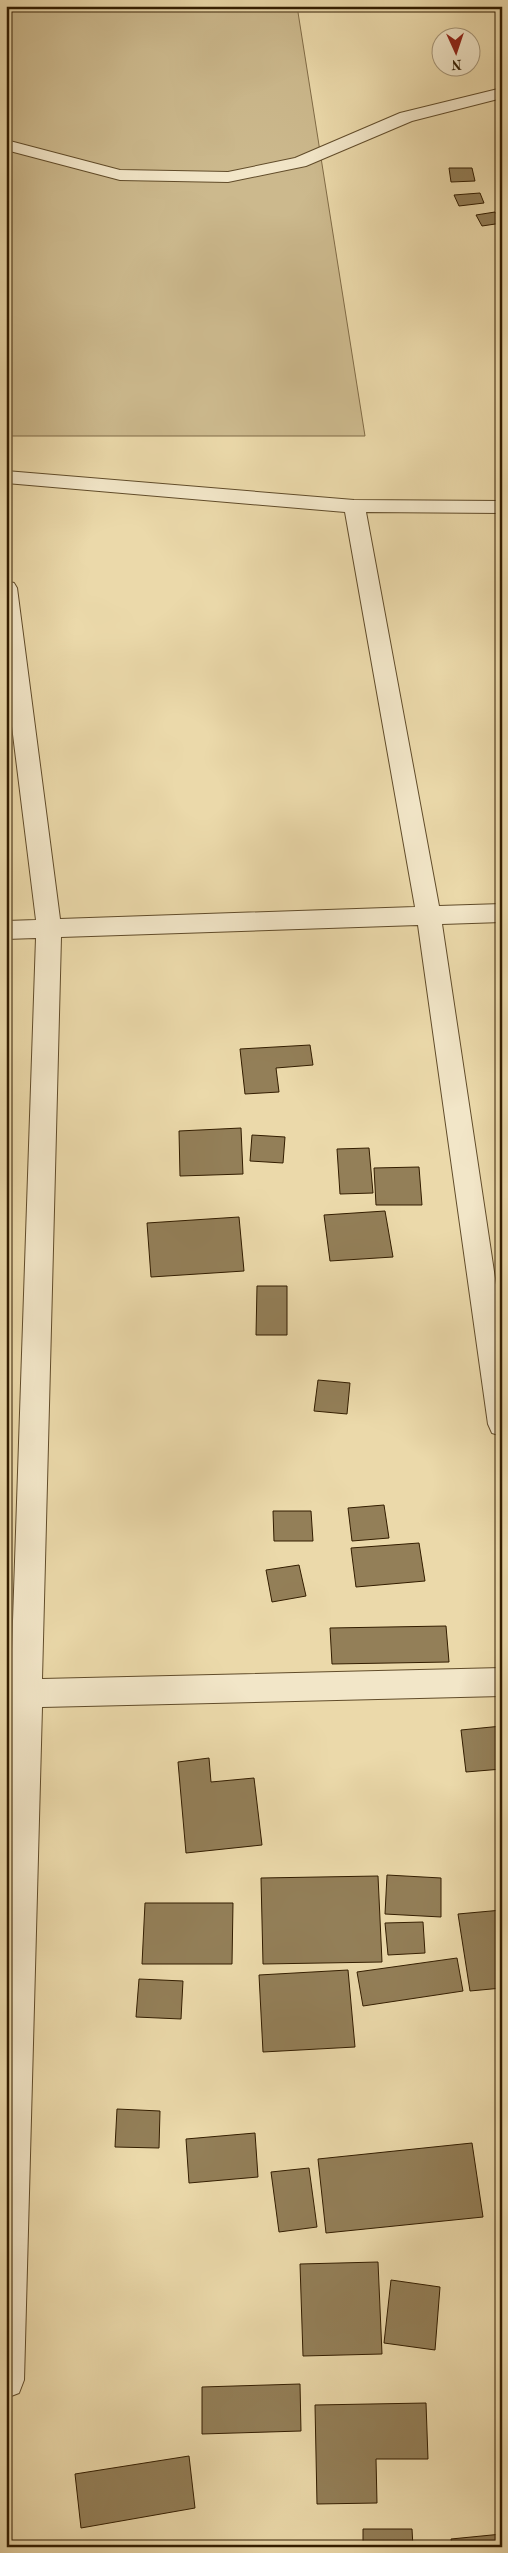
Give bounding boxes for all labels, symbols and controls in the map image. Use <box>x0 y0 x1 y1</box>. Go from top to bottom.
north arrow <box>430 28 480 78</box>
text: N <box>451 57 462 71</box>

